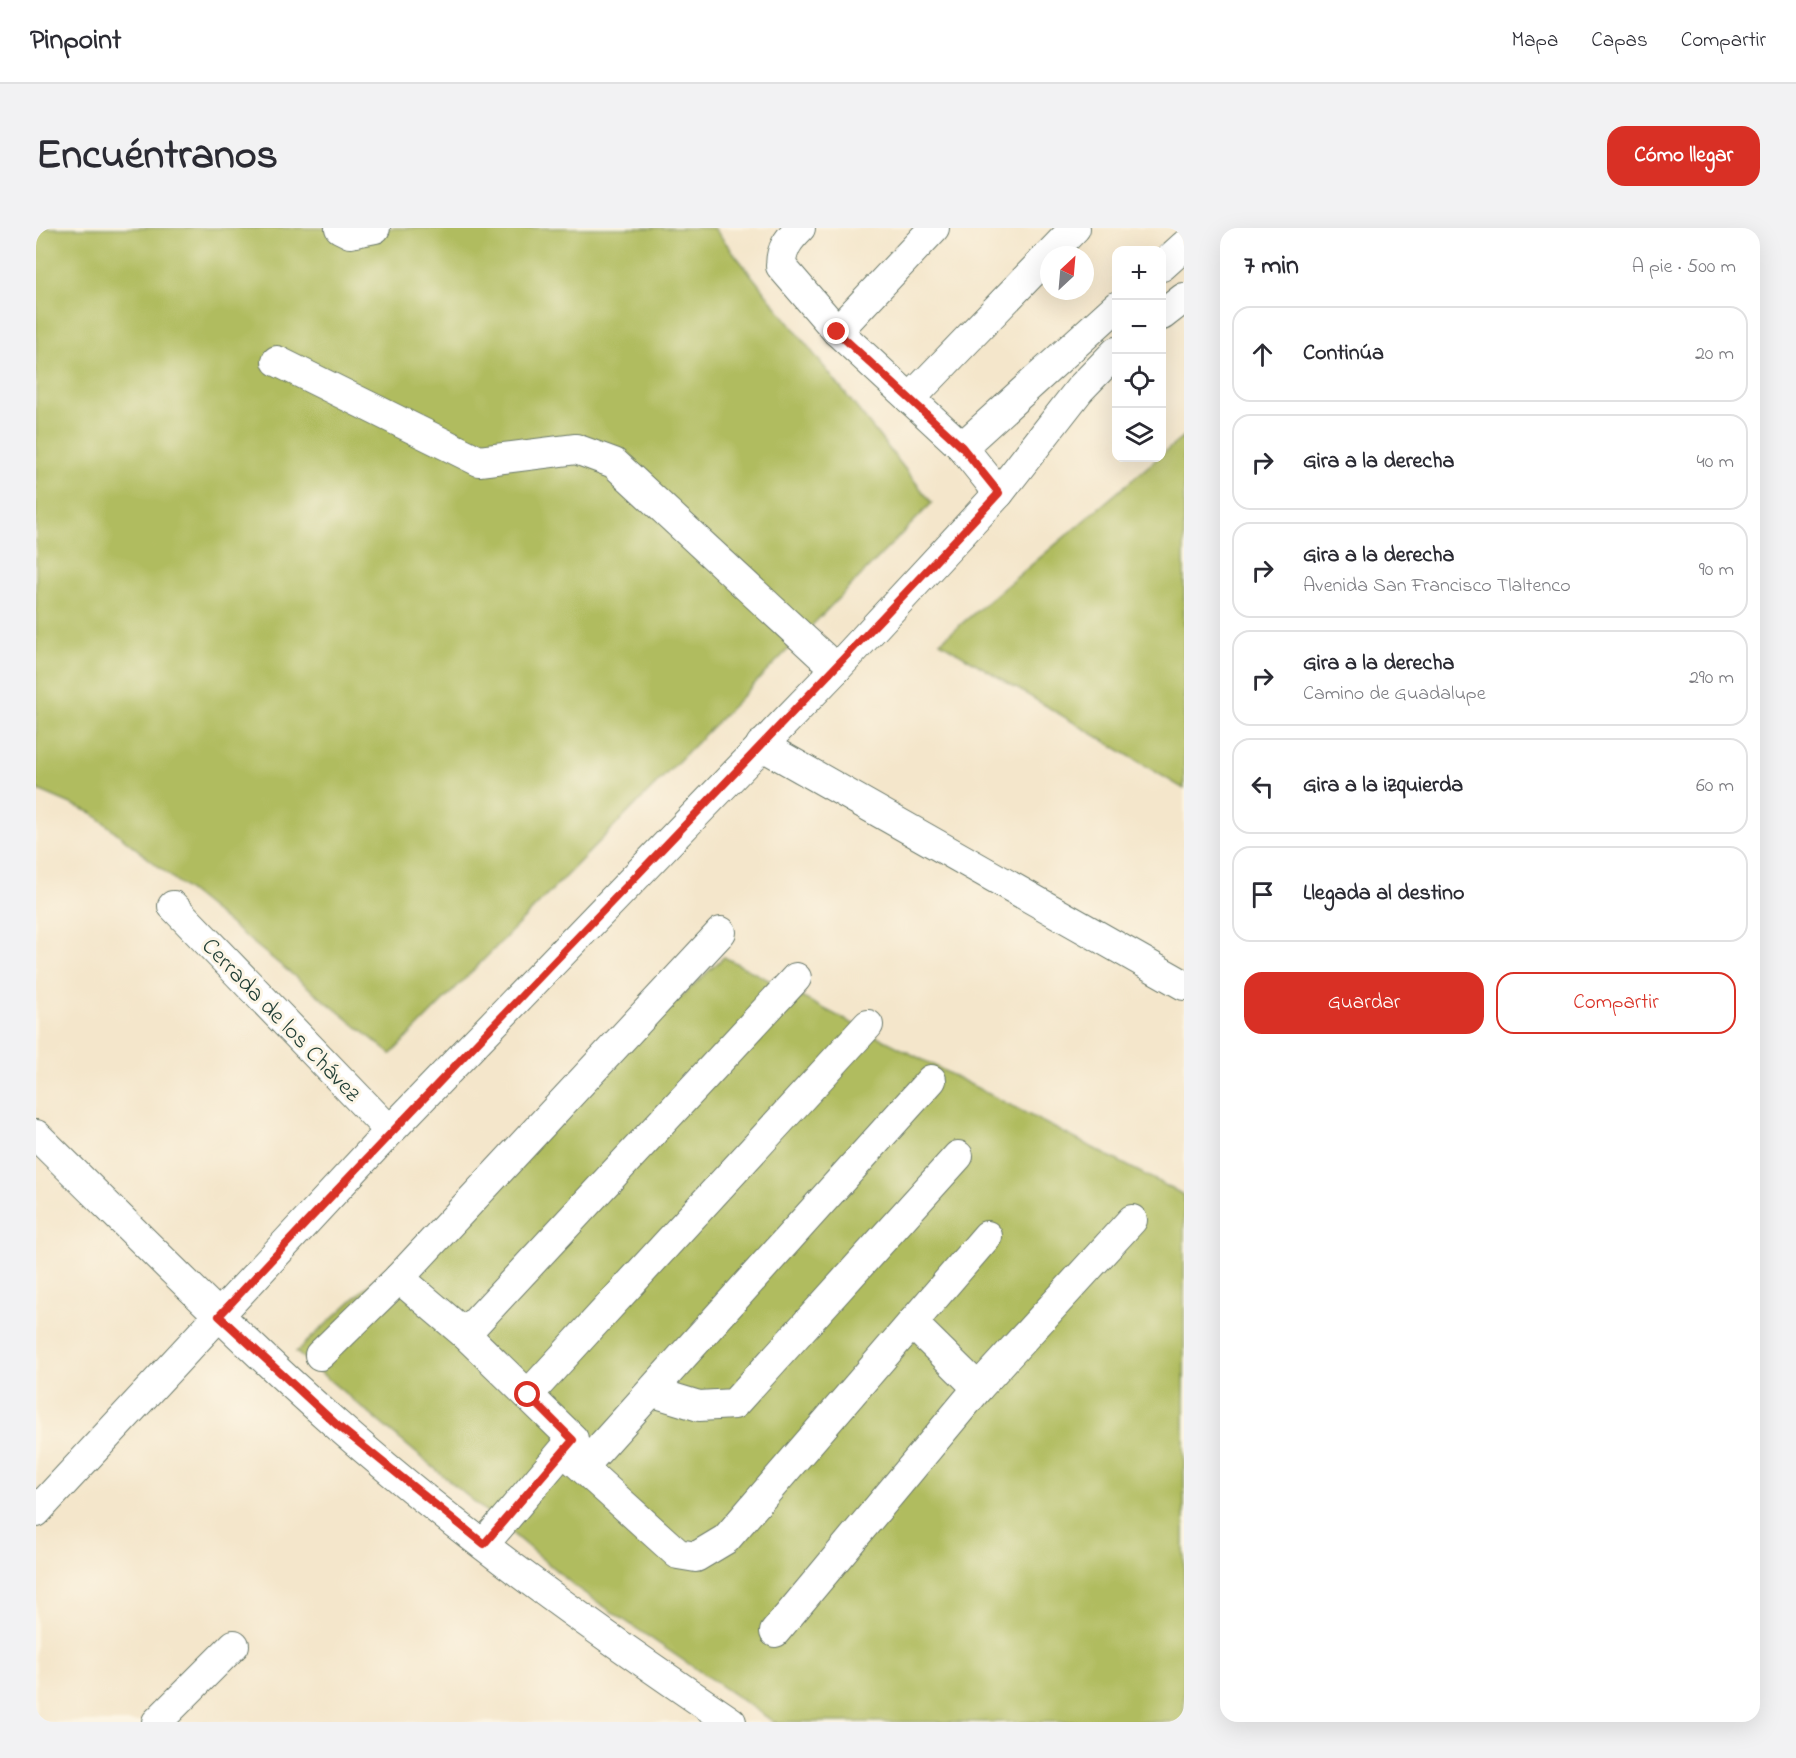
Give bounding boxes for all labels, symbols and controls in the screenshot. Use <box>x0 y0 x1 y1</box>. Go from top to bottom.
text: Pinpoint <box>30 21 121 62</box>
text: Mapa <box>1511 26 1558 56</box>
text: Capas <box>1591 26 1648 56</box>
text: Compartir <box>1681 26 1766 56</box>
text: Encuéntranos <box>36 126 278 187</box>
button: Cómo llegar <box>1607 126 1760 186</box>
north arrow <box>1040 246 1094 300</box>
map controls <box>1112 246 1166 462</box>
button: + <box>1112 246 1166 300</box>
text: 7 min <box>1244 248 1299 286</box>
text: A pie · 500 m <box>1632 253 1736 282</box>
button: − <box>1112 300 1166 354</box>
route end <box>823 318 849 344</box>
icon: ahead <box>1246 338 1279 371</box>
text: Continúa <box>1303 338 1384 370</box>
text: 20 m <box>1695 340 1734 369</box>
button: locate <box>1112 354 1166 408</box>
button: layers <box>1112 408 1166 462</box>
icon: right <box>1246 446 1279 479</box>
text: Gira a la derecha <box>1303 446 1454 478</box>
text: 40 m <box>1697 448 1734 477</box>
text: Gira a la derecha <box>1303 540 1454 572</box>
icon: right <box>1246 554 1279 587</box>
text: 90 m <box>1699 556 1734 585</box>
text: Avenida San Francisco Tlaltenco <box>1303 572 1571 601</box>
text: Gira a la derecha <box>1303 648 1454 680</box>
icon: right <box>1246 662 1279 695</box>
text: 290 m <box>1689 664 1734 693</box>
text: Camino de Guadalupe <box>1303 680 1486 709</box>
icon: left <box>1246 770 1279 803</box>
text: Gira a la izquierda <box>1303 770 1463 802</box>
text: 60 m <box>1696 772 1734 801</box>
icon: arrive <box>1246 878 1279 911</box>
text: Llegada al destino <box>1303 878 1464 910</box>
street label: Cerrada de los Chávez <box>192 931 369 1112</box>
button: Guardar <box>1244 972 1484 1034</box>
button: Compartir <box>1496 972 1736 1034</box>
route start <box>514 1381 540 1407</box>

